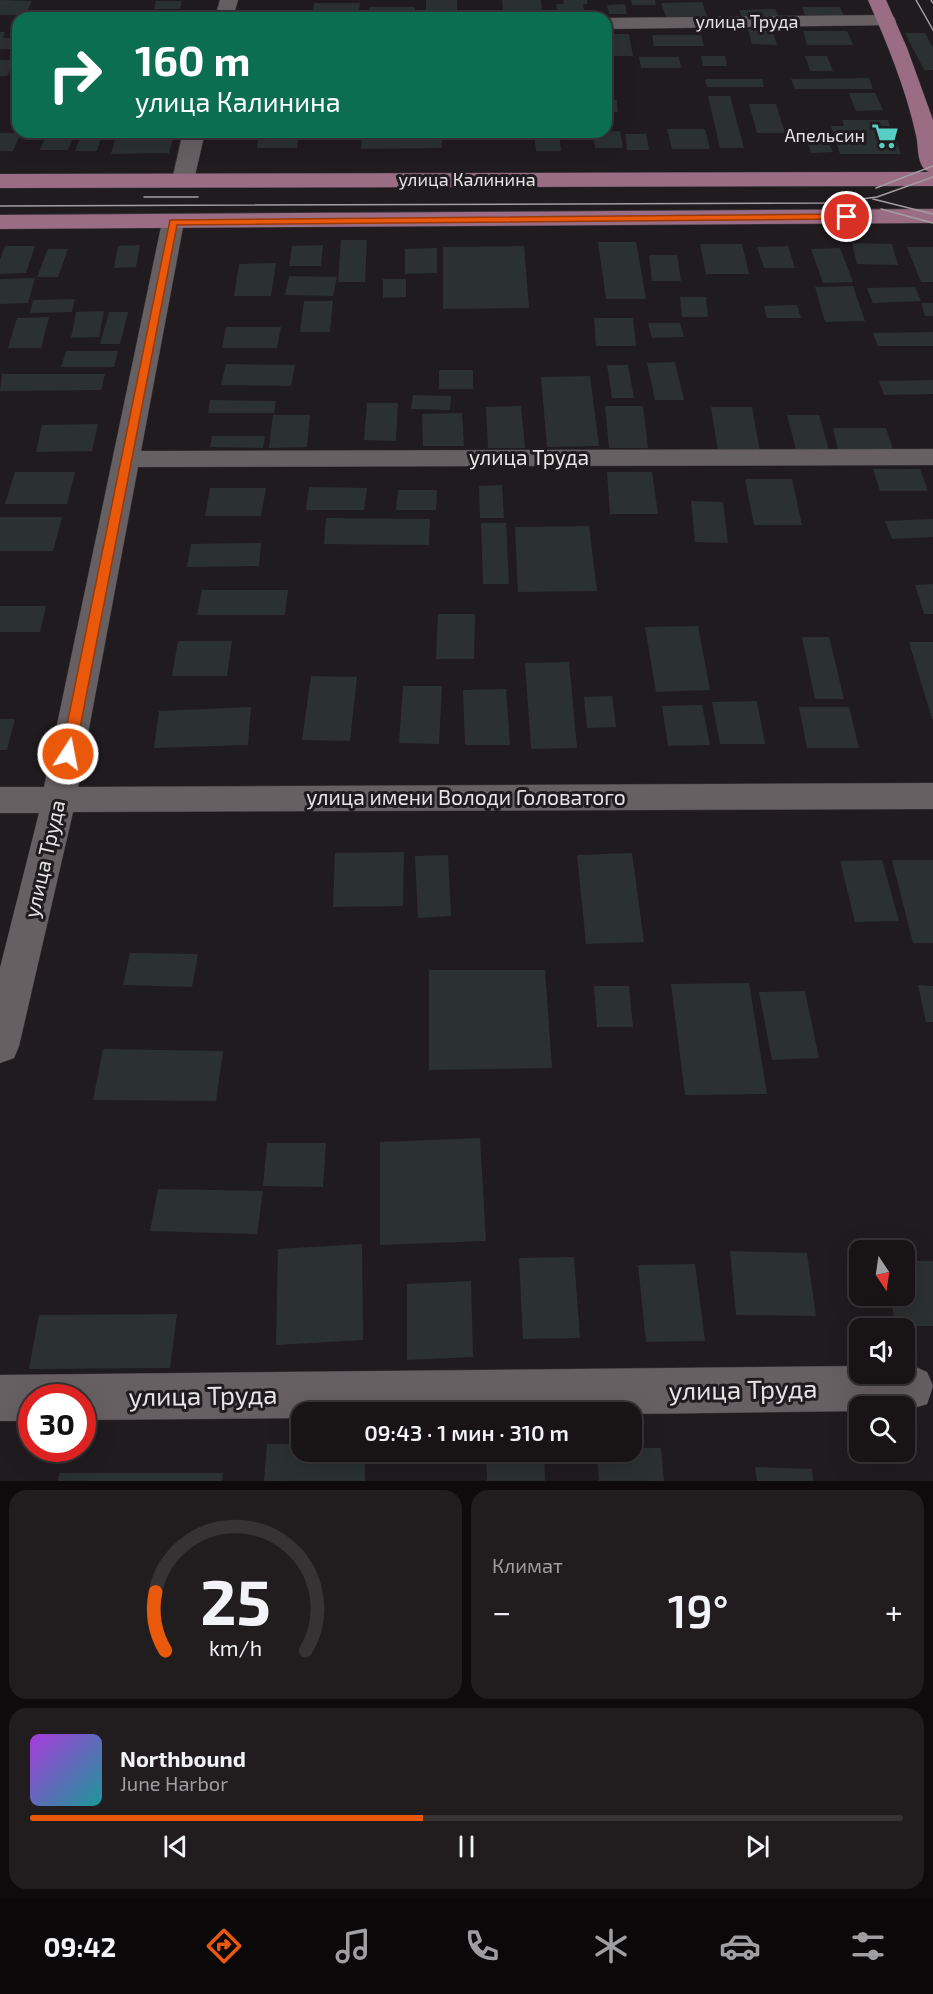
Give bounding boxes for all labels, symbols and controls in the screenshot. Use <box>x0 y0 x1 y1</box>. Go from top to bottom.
street label: улица Труда <box>696 10 798 32</box>
text: 160 m <box>135 34 251 84</box>
icon: right <box>36 36 114 114</box>
text: улица Калинина <box>135 85 341 117</box>
supermarket icon: Апельсин <box>870 121 900 151</box>
place label: Апельсин <box>784 124 865 146</box>
street label: улица Калинина <box>398 168 536 190</box>
pin <box>821 191 872 242</box>
icon: arrive <box>830 200 863 233</box>
street label: улица Труда <box>469 444 589 470</box>
position arrow <box>36 722 100 786</box>
street label: улица имени Володи Головатого <box>306 784 626 810</box>
street label: улица Труда <box>18 797 70 920</box>
north arrow <box>849 1240 915 1306</box>
map controls <box>849 1240 915 1462</box>
button: sound <box>849 1318 915 1384</box>
street label: улица Труда <box>668 1372 818 1406</box>
street label: улица Труда <box>128 1378 278 1412</box>
speed limit sign: 30 <box>18 1384 96 1462</box>
button: search <box>849 1396 915 1462</box>
text: 09:43 · 1 мин · 310 m <box>364 1419 569 1445</box>
text: Климат <box>492 1553 563 1577</box>
text: 25 <box>200 1563 271 1638</box>
text: 19° <box>668 1583 728 1637</box>
text: − <box>492 1591 511 1631</box>
text: + <box>885 1591 903 1631</box>
text: km/h <box>209 1636 262 1661</box>
text: Northbound <box>120 1745 246 1771</box>
text: June Harbor <box>120 1771 228 1795</box>
icon: previous <box>159 1830 192 1863</box>
icon: pause <box>450 1830 483 1863</box>
icon: next <box>741 1830 774 1863</box>
icon: directions <box>203 1925 245 1967</box>
icon: music <box>332 1925 374 1967</box>
icon: phone <box>461 1925 503 1967</box>
icon: climate <box>590 1925 632 1967</box>
icon: car <box>719 1925 761 1967</box>
icon: filters <box>847 1925 889 1967</box>
text: 09:42 <box>43 1930 116 1962</box>

